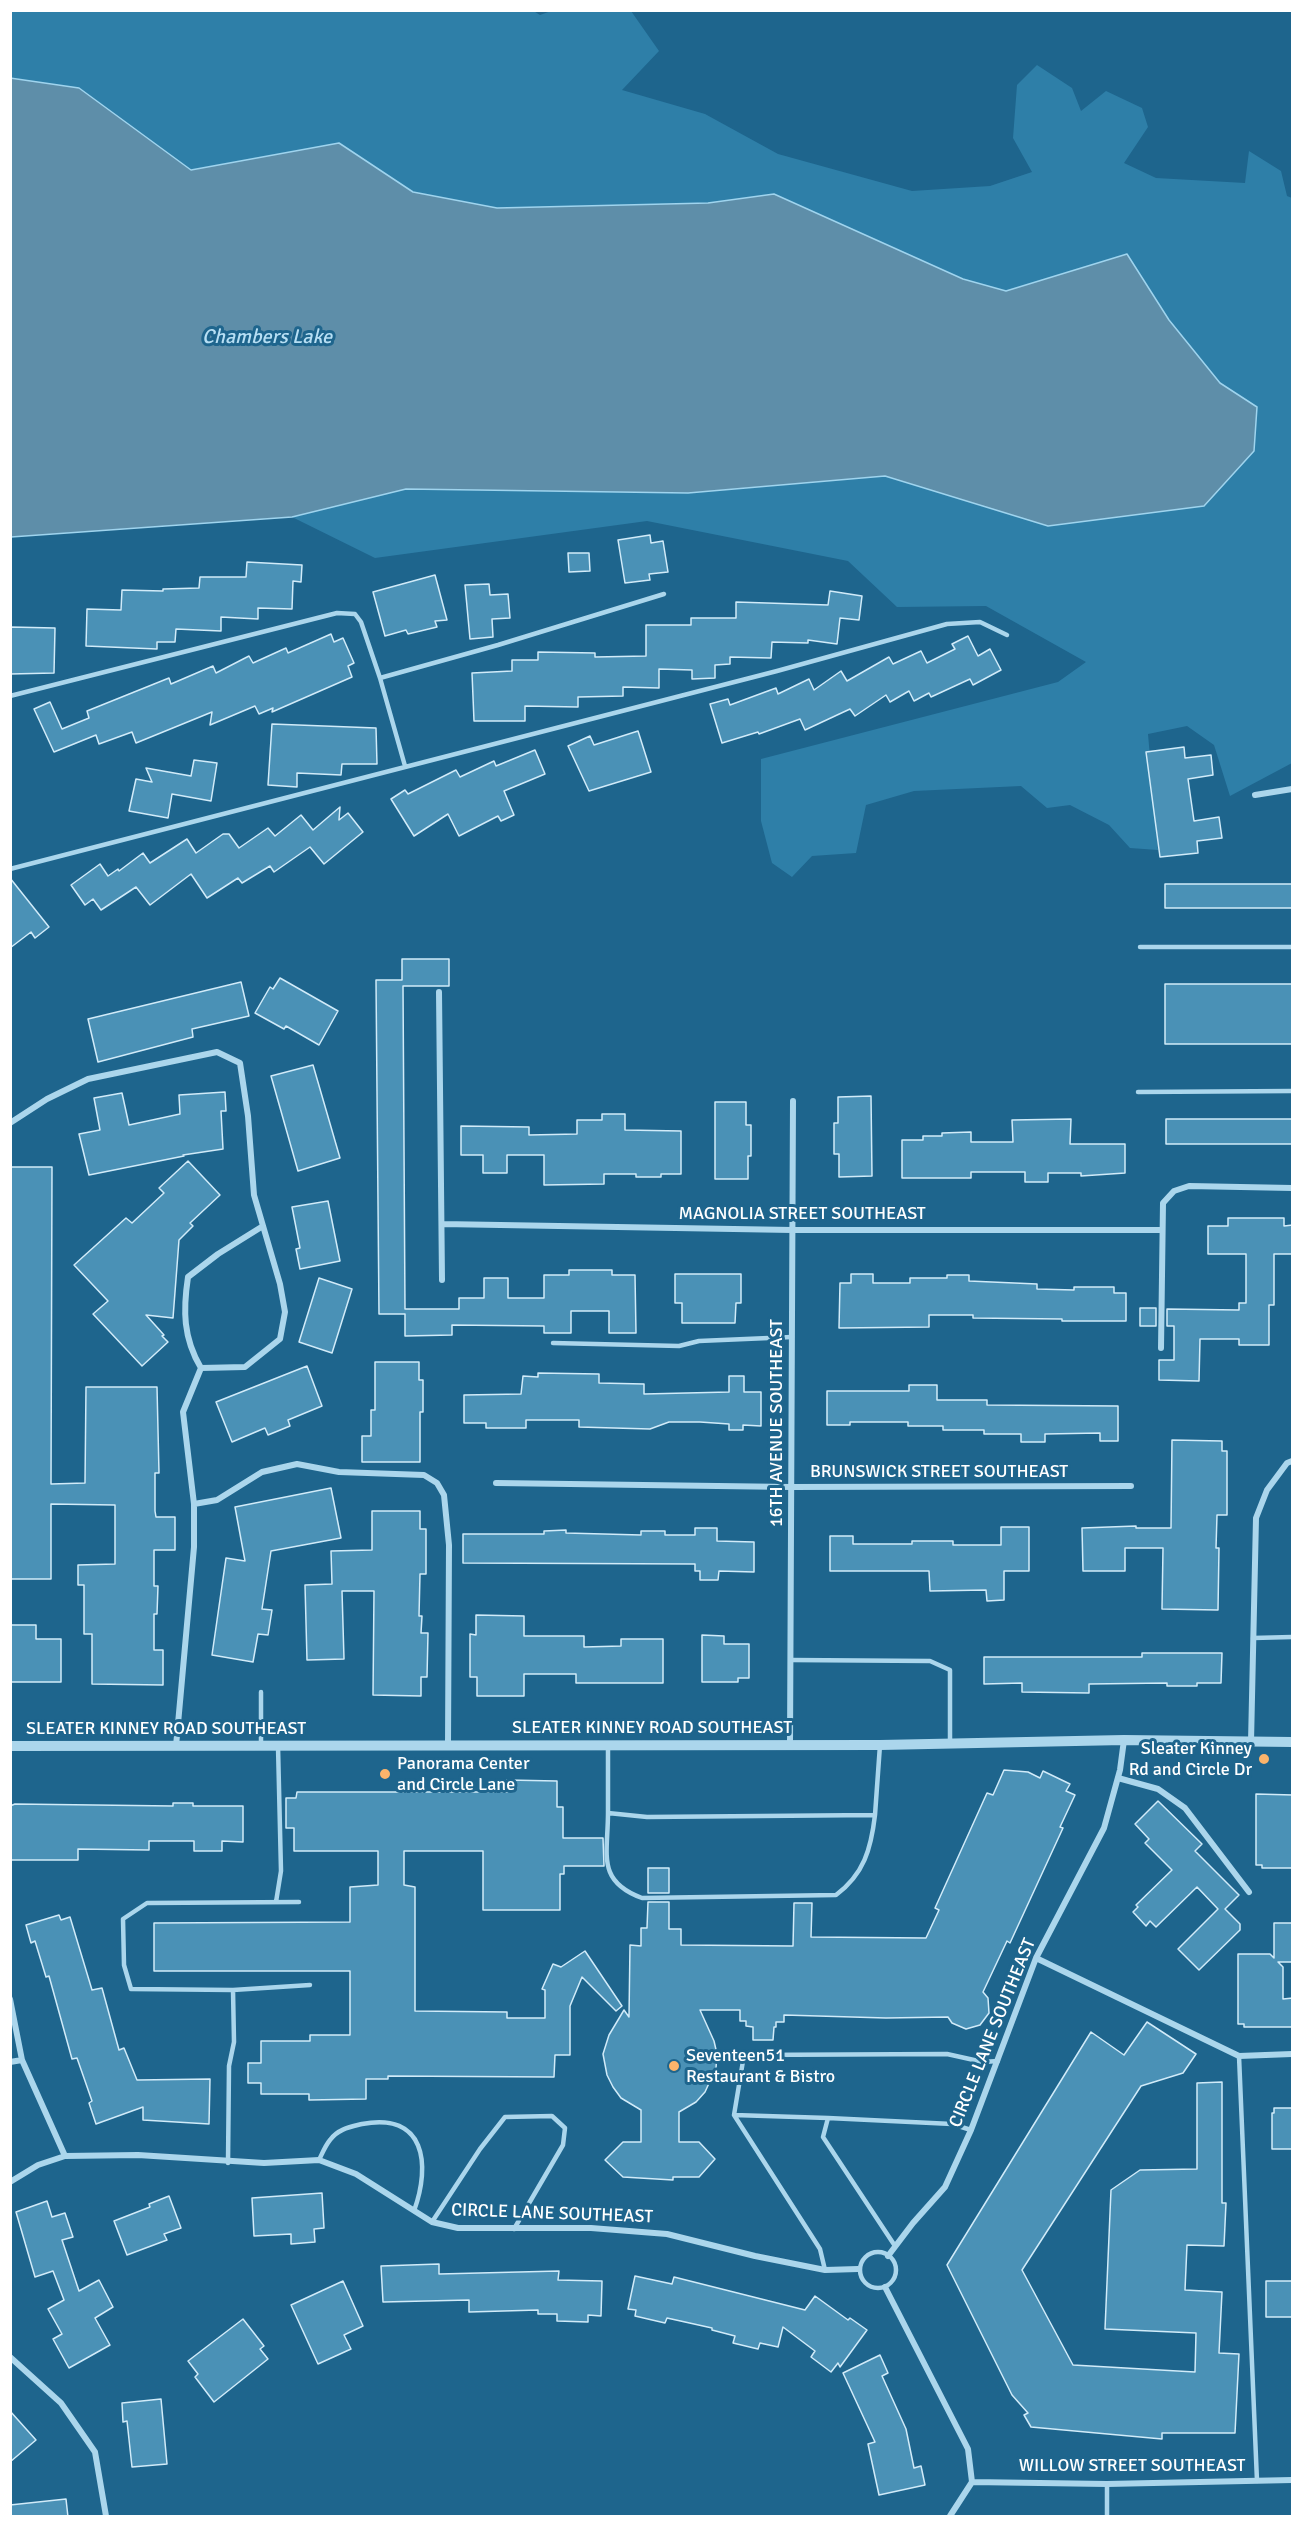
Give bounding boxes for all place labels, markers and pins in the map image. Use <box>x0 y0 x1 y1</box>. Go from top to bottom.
place label: Sleater Kinney Rd and Circle Dr <box>1129 1738 1252 1780</box>
marker: Sleater Kinney Rd and Circle Dr <box>1257 1752 1271 1766</box>
place label: Panorama Center and Circle Lane <box>397 1753 530 1796</box>
marker: Panorama Center and Circle Lane <box>378 1767 392 1781</box>
place label: Seventeen51 Restaurant & Bistro <box>686 2045 835 2088</box>
marker: Seventeen51 Restaurant & Bistro <box>667 2059 681 2073</box>

